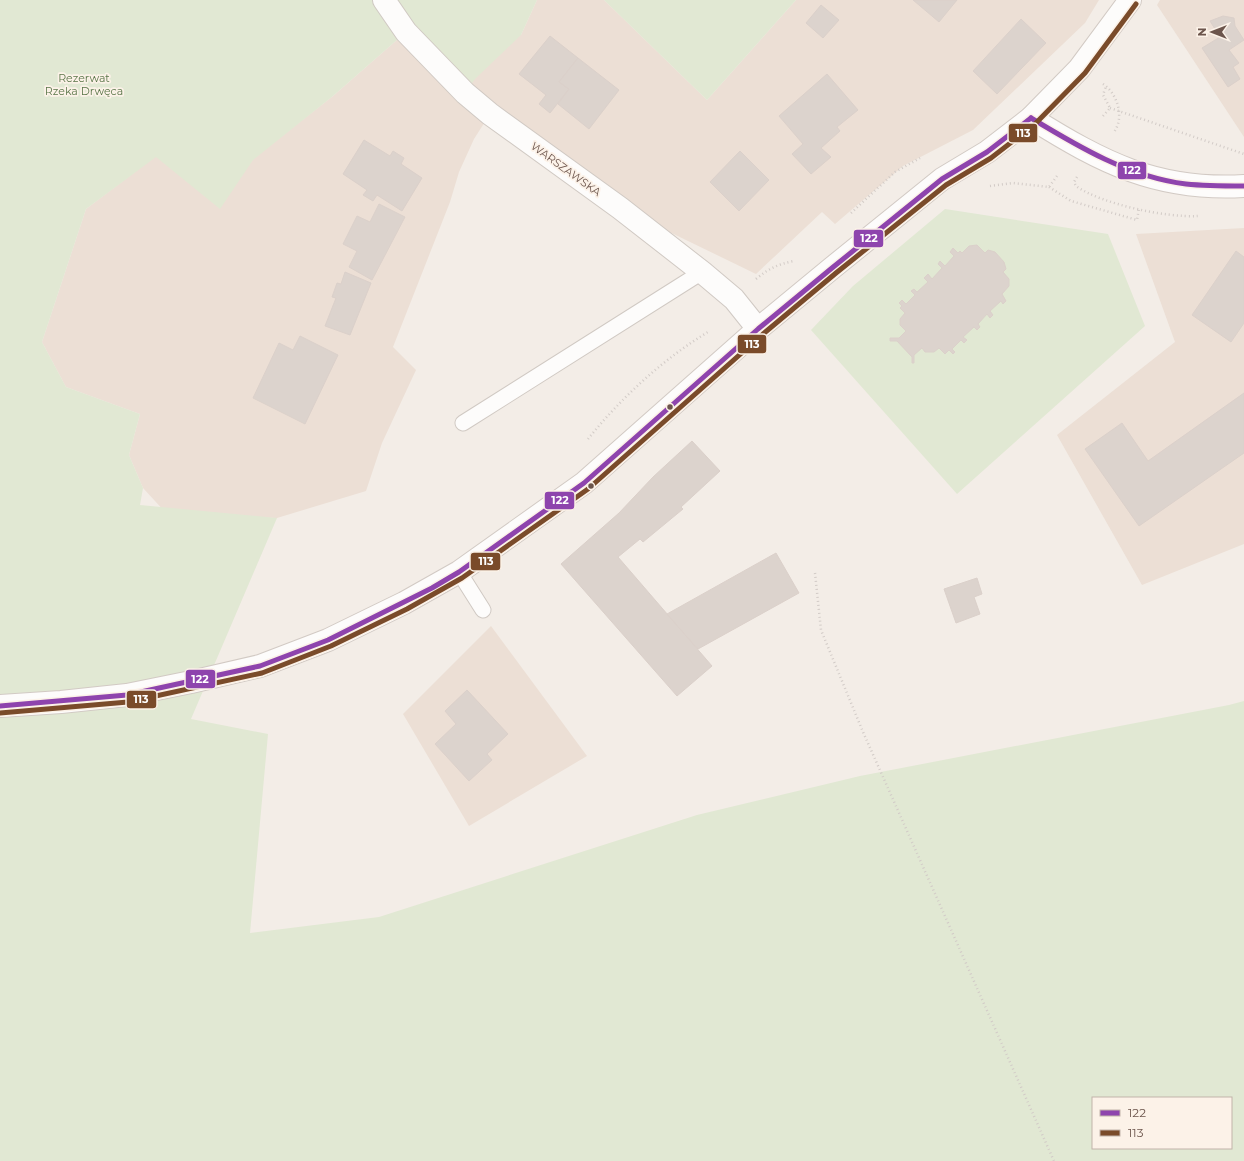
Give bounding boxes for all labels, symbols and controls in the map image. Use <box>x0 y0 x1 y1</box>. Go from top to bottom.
north arrow <box>1192 12 1232 52</box>
text: N <box>1195 28 1209 36</box>
park label: Rezerwat Rzeka Drwęca <box>45 71 123 98</box>
line badge: 113 <box>1008 123 1038 143</box>
text: 113 <box>1015 126 1031 140</box>
street label: WARSZAWSKA <box>528 139 604 199</box>
line badge: 122 <box>1117 161 1147 180</box>
text: 122 <box>1123 163 1141 177</box>
line badge: 122 <box>853 229 884 248</box>
text: 122 <box>860 231 878 245</box>
line badge: 113 <box>737 334 767 354</box>
text: 113 <box>744 337 760 351</box>
unlabelled marker <box>665 402 675 412</box>
unlabelled marker <box>586 481 596 491</box>
line badge: 122 <box>544 491 575 510</box>
text: 122 <box>551 493 569 507</box>
line badge: 113 <box>470 552 501 571</box>
text: 113 <box>478 554 494 568</box>
line badge: 122 <box>185 669 216 689</box>
text: 122 <box>191 672 209 686</box>
line badge: 113 <box>126 690 157 709</box>
text: 113 <box>133 692 149 706</box>
legend <box>1092 1097 1232 1149</box>
text: 122 <box>1128 1105 1146 1120</box>
text: 113 <box>1128 1125 1144 1140</box>

